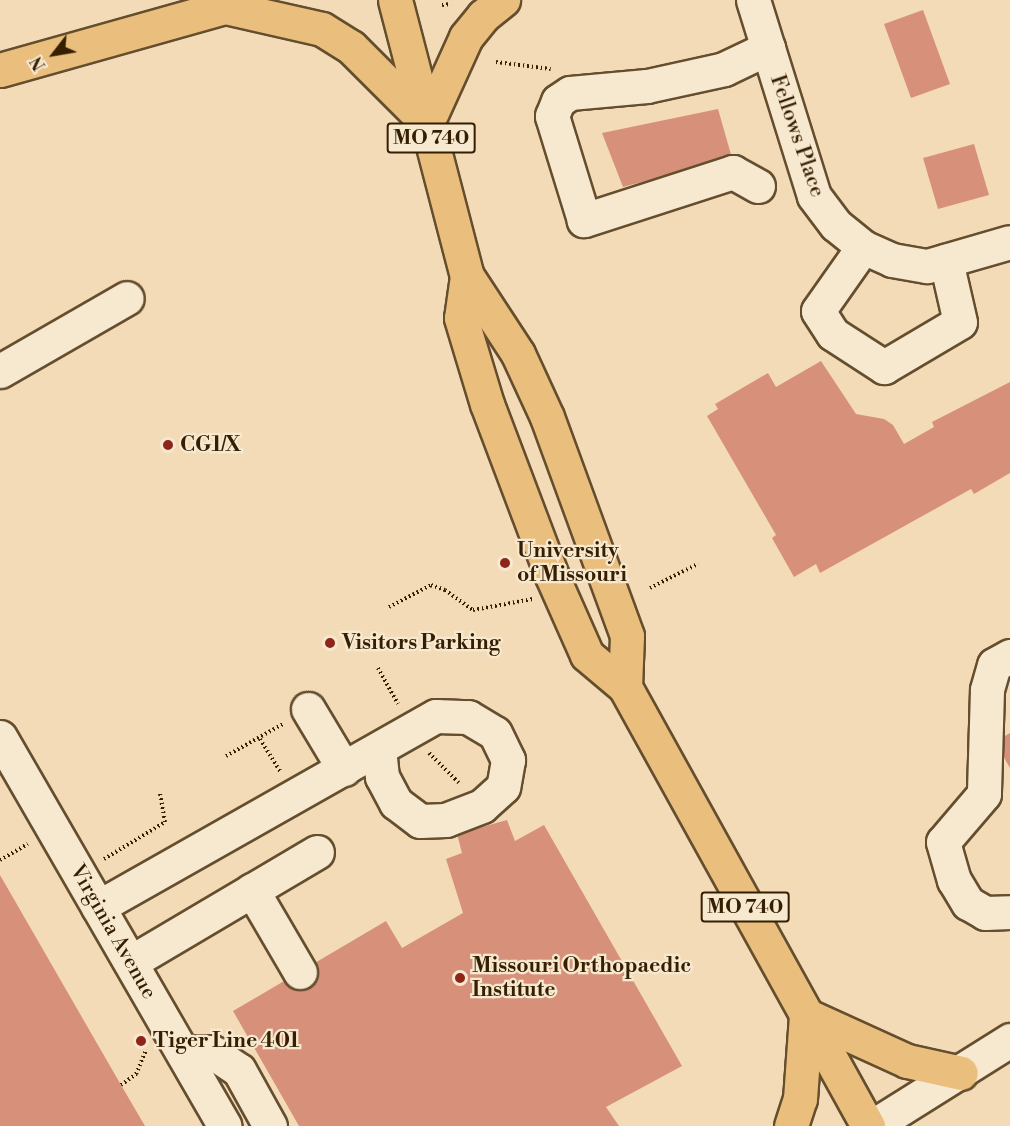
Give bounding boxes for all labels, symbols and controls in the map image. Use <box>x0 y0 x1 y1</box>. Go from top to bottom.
north arrow <box>24 24 84 84</box>
text: N <box>27 53 50 74</box>
street label: Fellows Place <box>764 72 830 200</box>
road number: MO 740 <box>386 121 476 155</box>
place label: CG1/X <box>180 432 241 458</box>
marker: CG1/X <box>161 438 175 452</box>
place label: University of Missouri <box>517 538 627 588</box>
marker: University of Missouri <box>498 556 512 570</box>
place label: Visitors Parking <box>342 630 500 656</box>
marker: Visitors Parking <box>323 636 337 650</box>
street label: Virginia Avenue <box>64 860 162 1004</box>
road number: MO 740 <box>700 890 790 924</box>
place label: Missouri Orthopaedic Institute <box>472 953 691 1003</box>
marker: Missouri Orthopaedic Institute <box>453 971 467 985</box>
place label: Tiger Line 401 <box>153 1028 299 1054</box>
marker: Tiger Line 401 <box>134 1034 148 1048</box>

